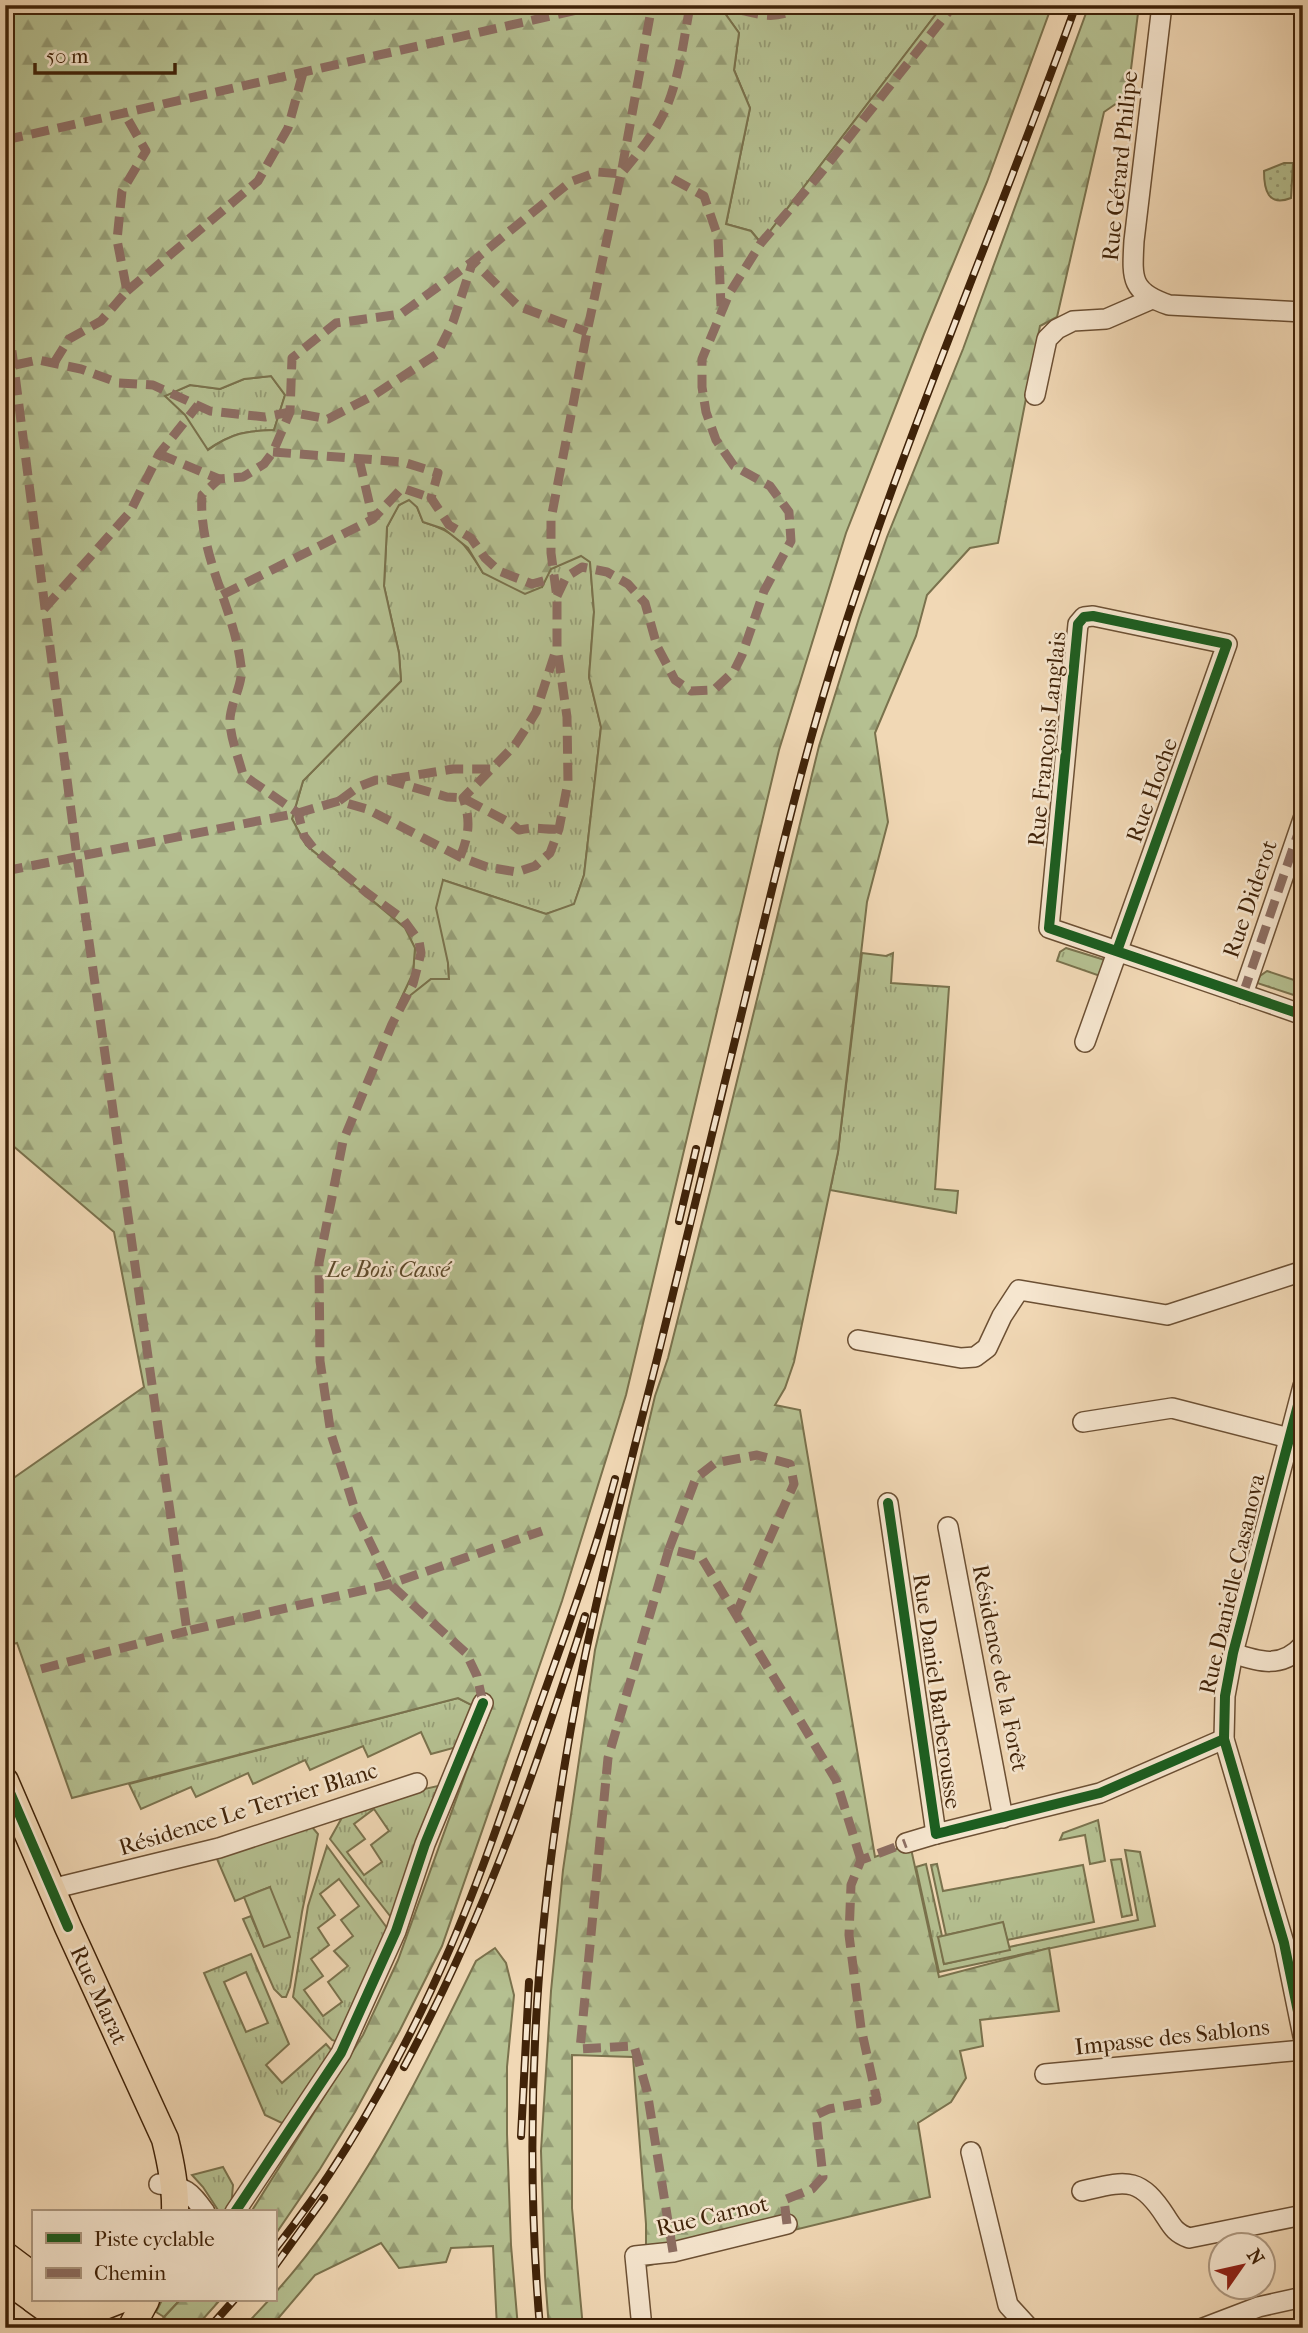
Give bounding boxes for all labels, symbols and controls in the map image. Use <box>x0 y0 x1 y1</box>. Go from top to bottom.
scale bar <box>35 32 175 76</box>
text: 50 m <box>46 44 89 68</box>
street label: Rue Gérard Philipe <box>1097 70 1143 262</box>
street label: Rue François Langlais <box>1022 630 1072 848</box>
street label: Rue Hoche <box>1121 734 1183 846</box>
street label: Rue Diderot <box>1217 836 1283 962</box>
park label: Le Bois Cassé <box>324 1256 453 1283</box>
street label: Rue Danielle Casanova <box>1193 1471 1271 1697</box>
street label: Résidence de la Forêt <box>967 1562 1033 1774</box>
street label: Rue Daniel Barberousse <box>907 1572 967 1810</box>
street label: Résidence Le Terrier Blanc <box>115 1757 381 1861</box>
street label: Rue Marat <box>64 1941 134 2049</box>
street label: Impasse des Sablons <box>1073 2013 1271 2061</box>
street label: Rue Carnot <box>653 2190 771 2242</box>
legend <box>32 2210 276 2302</box>
text: Piste cyclable <box>94 2227 215 2251</box>
north arrow <box>1206 2232 1276 2302</box>
text: N <box>1242 2245 1269 2270</box>
text: Chemin <box>94 2261 166 2285</box>

